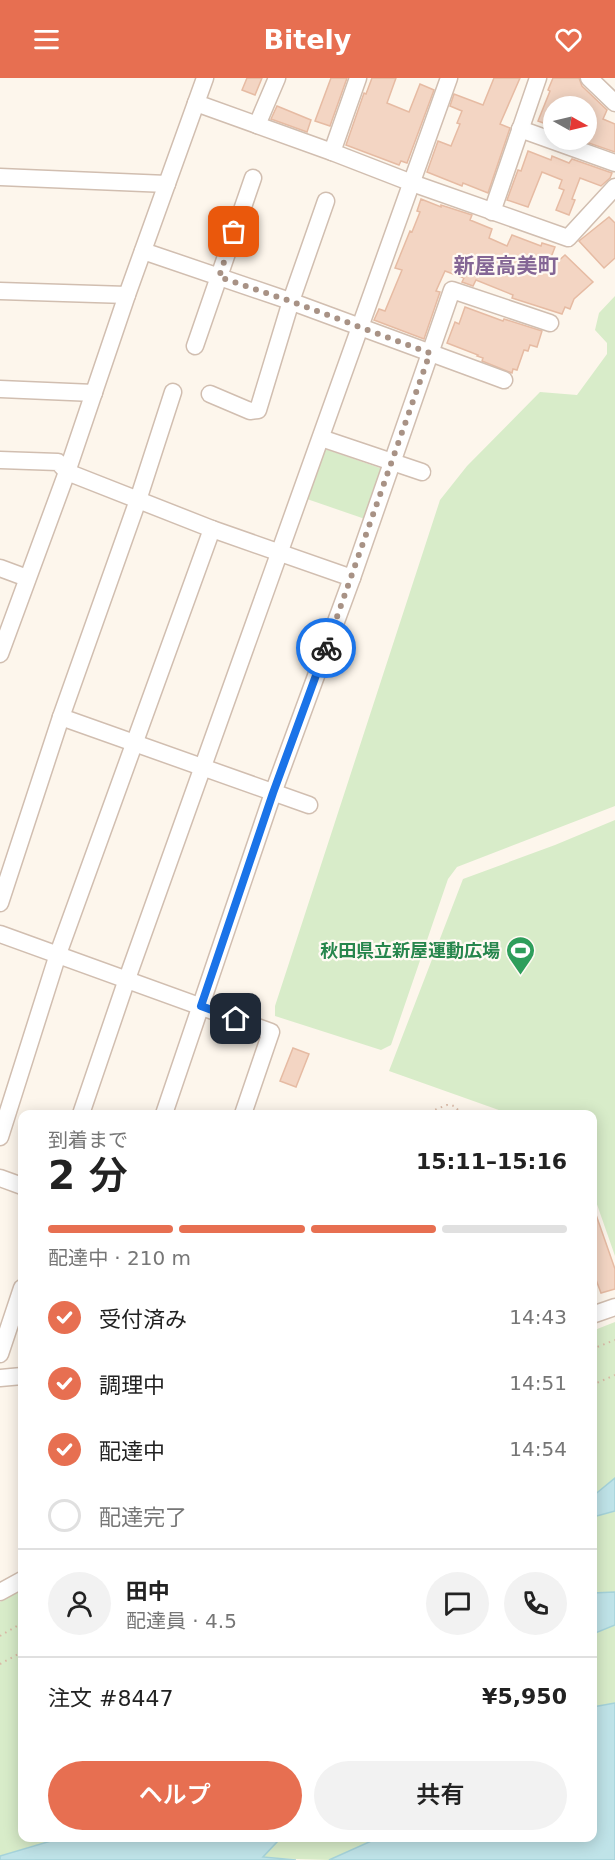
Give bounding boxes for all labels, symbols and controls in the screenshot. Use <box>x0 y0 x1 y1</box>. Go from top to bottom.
icon: menu <box>30 23 63 56</box>
icon: heart <box>552 23 585 56</box>
text: Bitely <box>264 24 351 55</box>
north arrow <box>543 96 597 150</box>
map controls <box>543 96 597 150</box>
pin <box>208 206 259 257</box>
icon: bag <box>217 215 250 248</box>
district label: 新屋高美町 <box>454 254 559 278</box>
courier <box>296 618 356 678</box>
icon: bike <box>310 632 343 665</box>
sports icon: 秋田県立新屋運動広場 <box>505 934 537 976</box>
place label: 秋田県立新屋運動広場 <box>320 940 500 961</box>
pin <box>210 993 261 1044</box>
icon: home <box>219 1002 252 1035</box>
text: 到着まで <box>48 1128 128 1152</box>
text: 15:11–15:16 <box>416 1149 567 1174</box>
text: 2 分 <box>48 1153 128 1198</box>
text: 配達中 · 210 m <box>48 1246 191 1270</box>
icon: check <box>48 1301 81 1334</box>
text: 14:43 <box>509 1305 567 1329</box>
text: 受付済み <box>99 1307 187 1332</box>
icon: check <box>48 1367 81 1400</box>
text: 14:51 <box>509 1371 567 1395</box>
text: 調理中 <box>99 1373 165 1398</box>
icon: check <box>48 1433 81 1466</box>
text: 14:54 <box>509 1437 567 1461</box>
text: 配達中 <box>99 1439 165 1464</box>
text: 配達完了 <box>99 1505 187 1530</box>
button: person <box>48 1572 111 1635</box>
button: chat <box>426 1572 489 1635</box>
button: phone <box>504 1572 567 1635</box>
text: 田中 <box>126 1579 170 1604</box>
text: 配達員 · 4.5 <box>126 1609 237 1633</box>
text: ¥5,950 <box>482 1684 567 1709</box>
text: 注文 #8447 <box>48 1686 173 1711</box>
button: ヘルプ <box>48 1761 302 1830</box>
button: 共有 <box>314 1761 567 1830</box>

